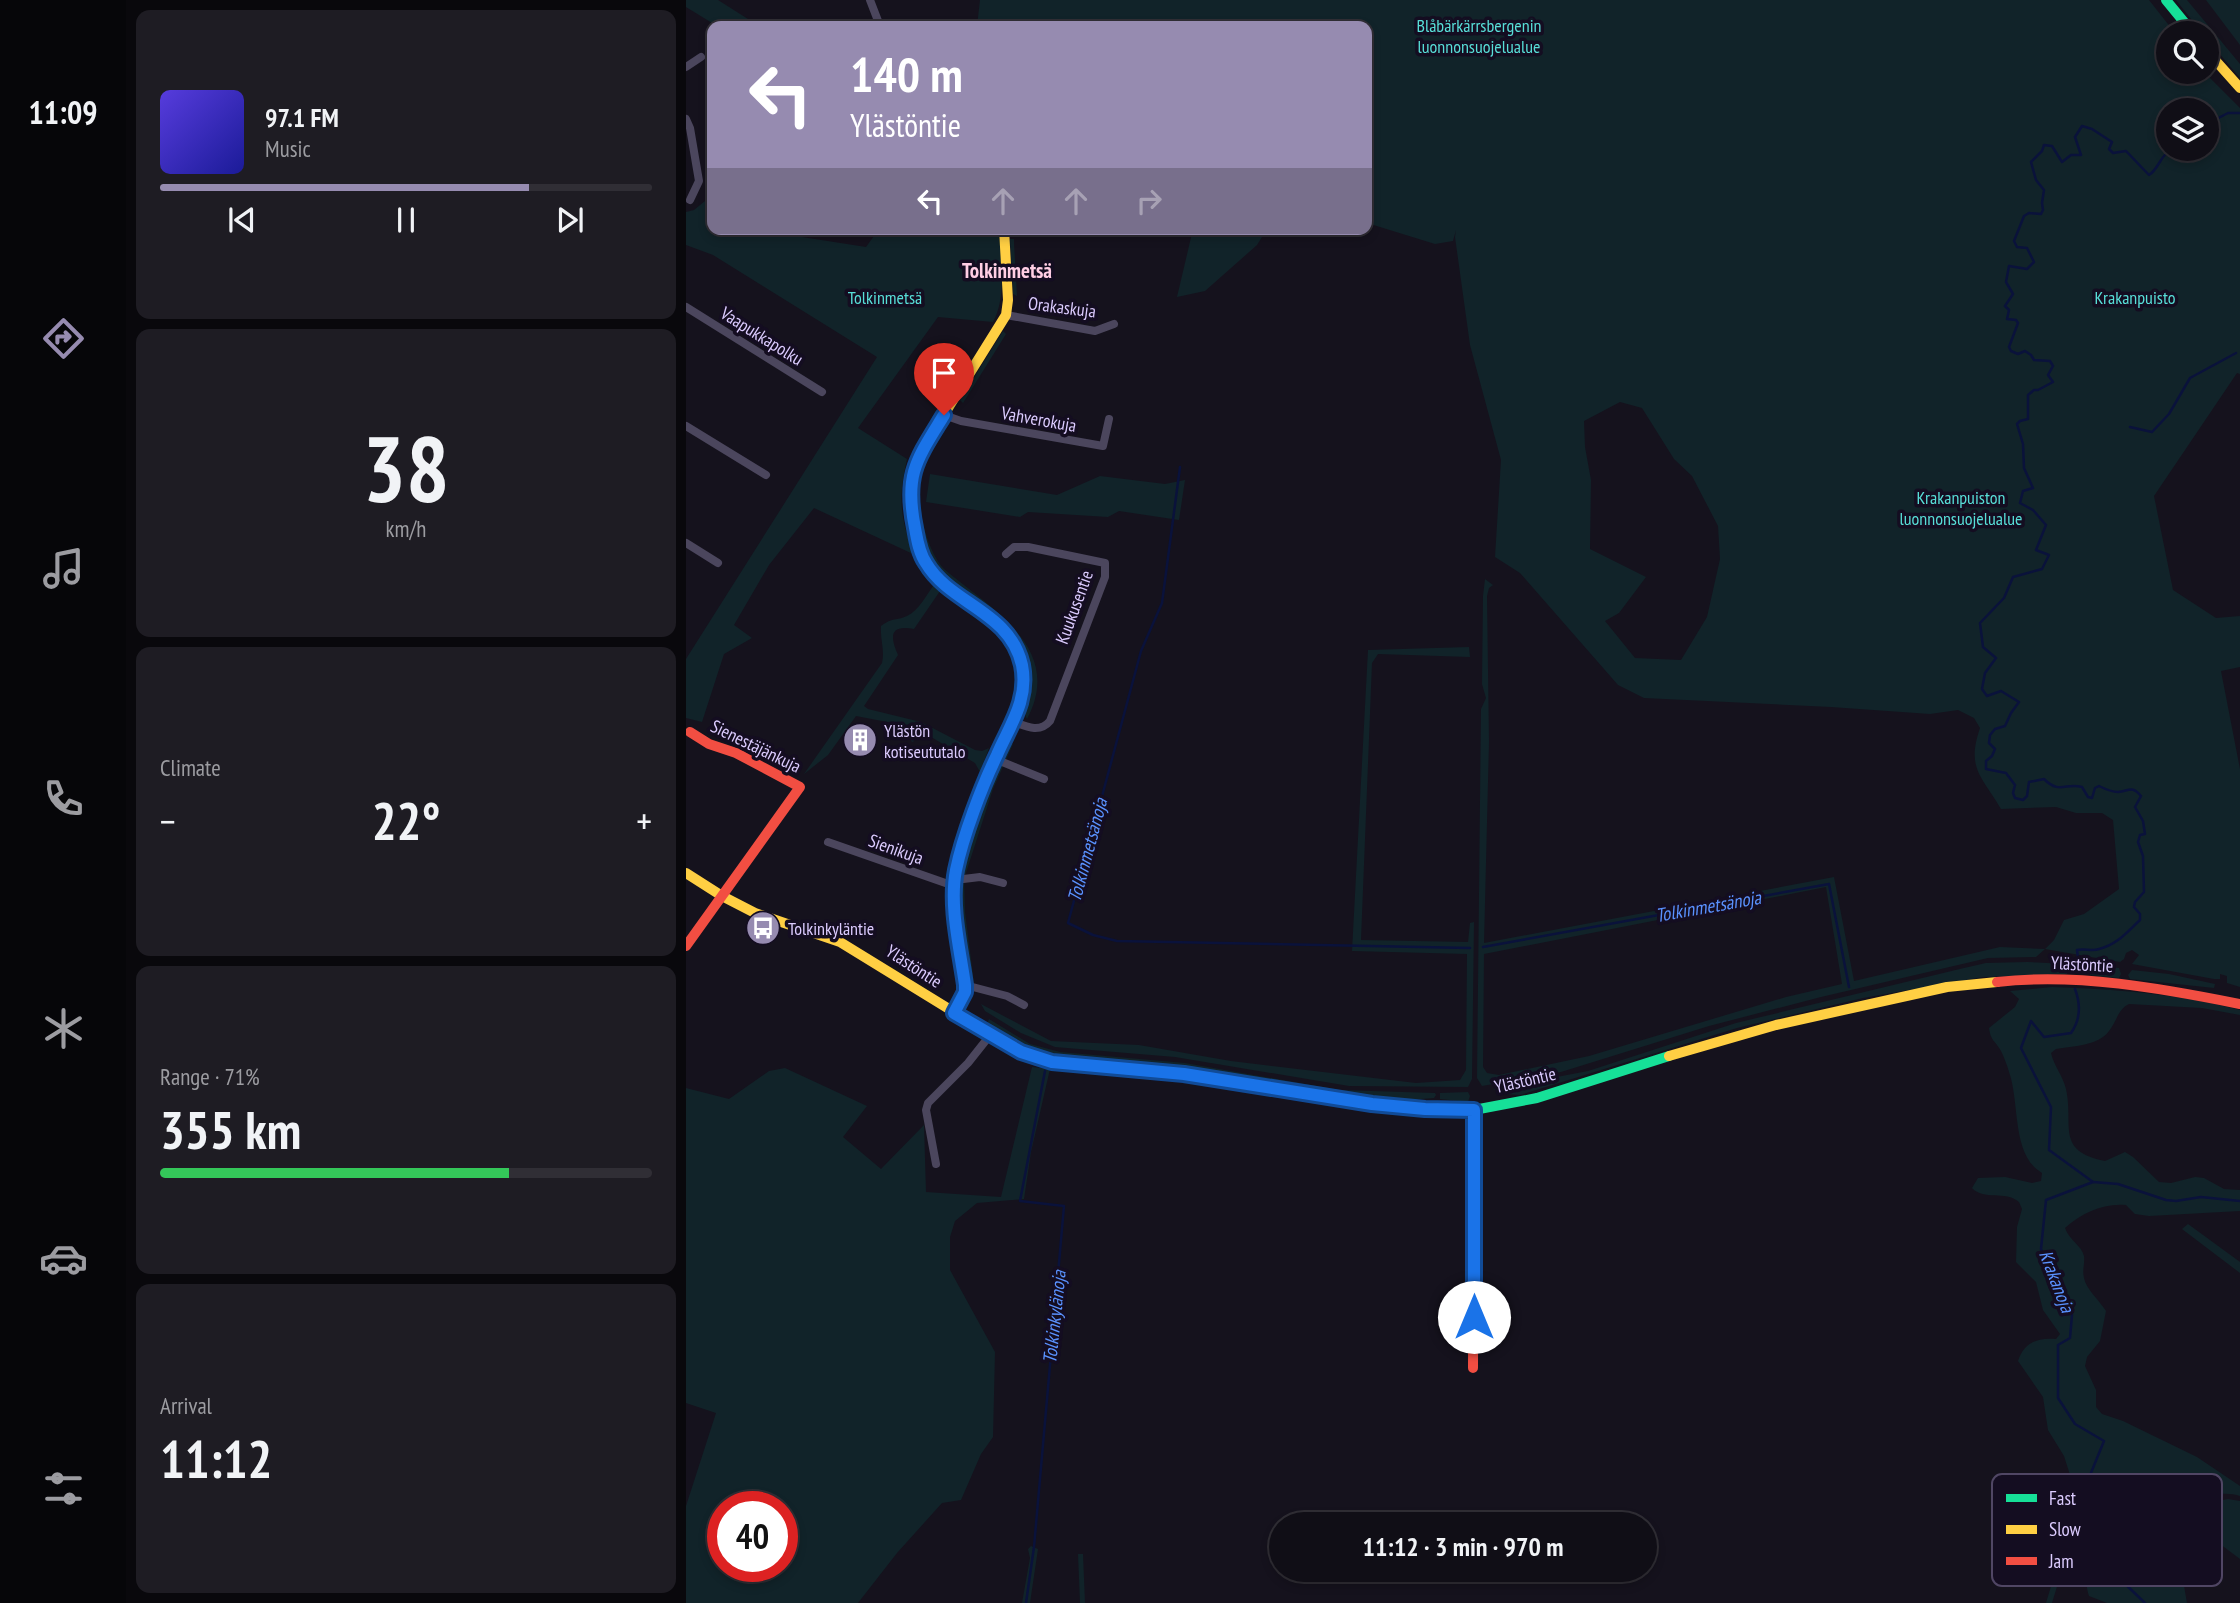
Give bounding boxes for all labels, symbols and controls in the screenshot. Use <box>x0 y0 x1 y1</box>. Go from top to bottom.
park label: Blåbärkärrsbergenin luonnonsuojelualue <box>1416 14 1542 58</box>
map controls <box>2156 21 2219 161</box>
button: search <box>2156 21 2219 84</box>
text: 140 m <box>850 42 963 106</box>
icon: left <box>735 49 826 140</box>
text: 11:09 <box>28 91 98 133</box>
button: layers <box>2156 98 2219 161</box>
text: 97.1 FM <box>265 101 339 134</box>
text: Ylästöntie <box>850 104 961 146</box>
text: Music <box>265 134 311 163</box>
icon: left <box>911 182 949 220</box>
icon: ahead <box>984 182 1022 220</box>
icon: ahead <box>1057 182 1095 220</box>
icon: right <box>1130 182 1168 220</box>
icon: previous <box>223 201 261 239</box>
icon: pause <box>387 201 425 239</box>
icon: next <box>551 201 589 239</box>
district label: Tolkinmetsä <box>962 257 1052 284</box>
park label: Tolkinmetsä <box>848 286 922 309</box>
park label: Krakanpuisto <box>2095 286 2176 309</box>
street label: Orakaskuja <box>1027 291 1097 323</box>
street label: Vaapukkapolku <box>715 301 808 371</box>
icon: directions <box>39 314 88 363</box>
pin <box>914 343 974 415</box>
icon: arrive <box>925 354 963 392</box>
street label: Vahverokuja <box>999 401 1078 437</box>
text: 38 <box>363 409 450 527</box>
park label: Krakanpuiston luonnonsuojelualue <box>1900 486 2022 530</box>
text: km/h <box>386 514 426 543</box>
icon: music <box>39 544 88 593</box>
street label: Kuukusentie <box>1050 567 1098 647</box>
street label: Sienestäjänkuja <box>707 714 805 778</box>
place label: Ylästön kotiseututalo <box>884 719 966 763</box>
building icon: Ylästön kotiseututalo <box>841 721 879 759</box>
text: Climate <box>160 753 221 782</box>
icon: phone <box>39 774 88 823</box>
text: 22° <box>372 787 440 854</box>
water label: Tolkinmetsänoja <box>1062 794 1113 905</box>
text: − <box>160 796 176 845</box>
text: + <box>636 796 652 845</box>
street label: Sienikuja <box>865 828 927 870</box>
water label: Tolkinmetsänoja <box>1653 885 1764 927</box>
bus stop icon: Tolkinkyläntie <box>744 909 782 947</box>
place label: Tolkinkyläntie <box>788 917 874 940</box>
street label: Ylästöntie <box>882 939 946 993</box>
street label: Ylästöntie <box>2050 951 2114 977</box>
icon: climate <box>39 1004 88 1053</box>
text: Range · 71% <box>160 1062 260 1091</box>
street label: Ylästöntie <box>1492 1062 1558 1098</box>
text: 355 km <box>160 1096 301 1163</box>
icon: car <box>39 1234 88 1283</box>
water label: Krakanoja <box>2034 1246 2080 1317</box>
water label: Tolkinkylänoja <box>1037 1268 1071 1365</box>
position arrow <box>1437 1280 1511 1354</box>
text: Arrival <box>160 1391 212 1420</box>
text: 11:12 <box>160 1425 272 1492</box>
icon: filters <box>39 1464 88 1513</box>
legend <box>1992 1474 2222 1586</box>
text: Fast <box>2049 1486 2077 1510</box>
speed limit sign: 40 <box>707 1491 798 1582</box>
text: Slow <box>2049 1517 2082 1541</box>
text: 11:12 · 3 min · 970 m <box>1363 1530 1563 1563</box>
text: Jam <box>2048 1549 2074 1573</box>

